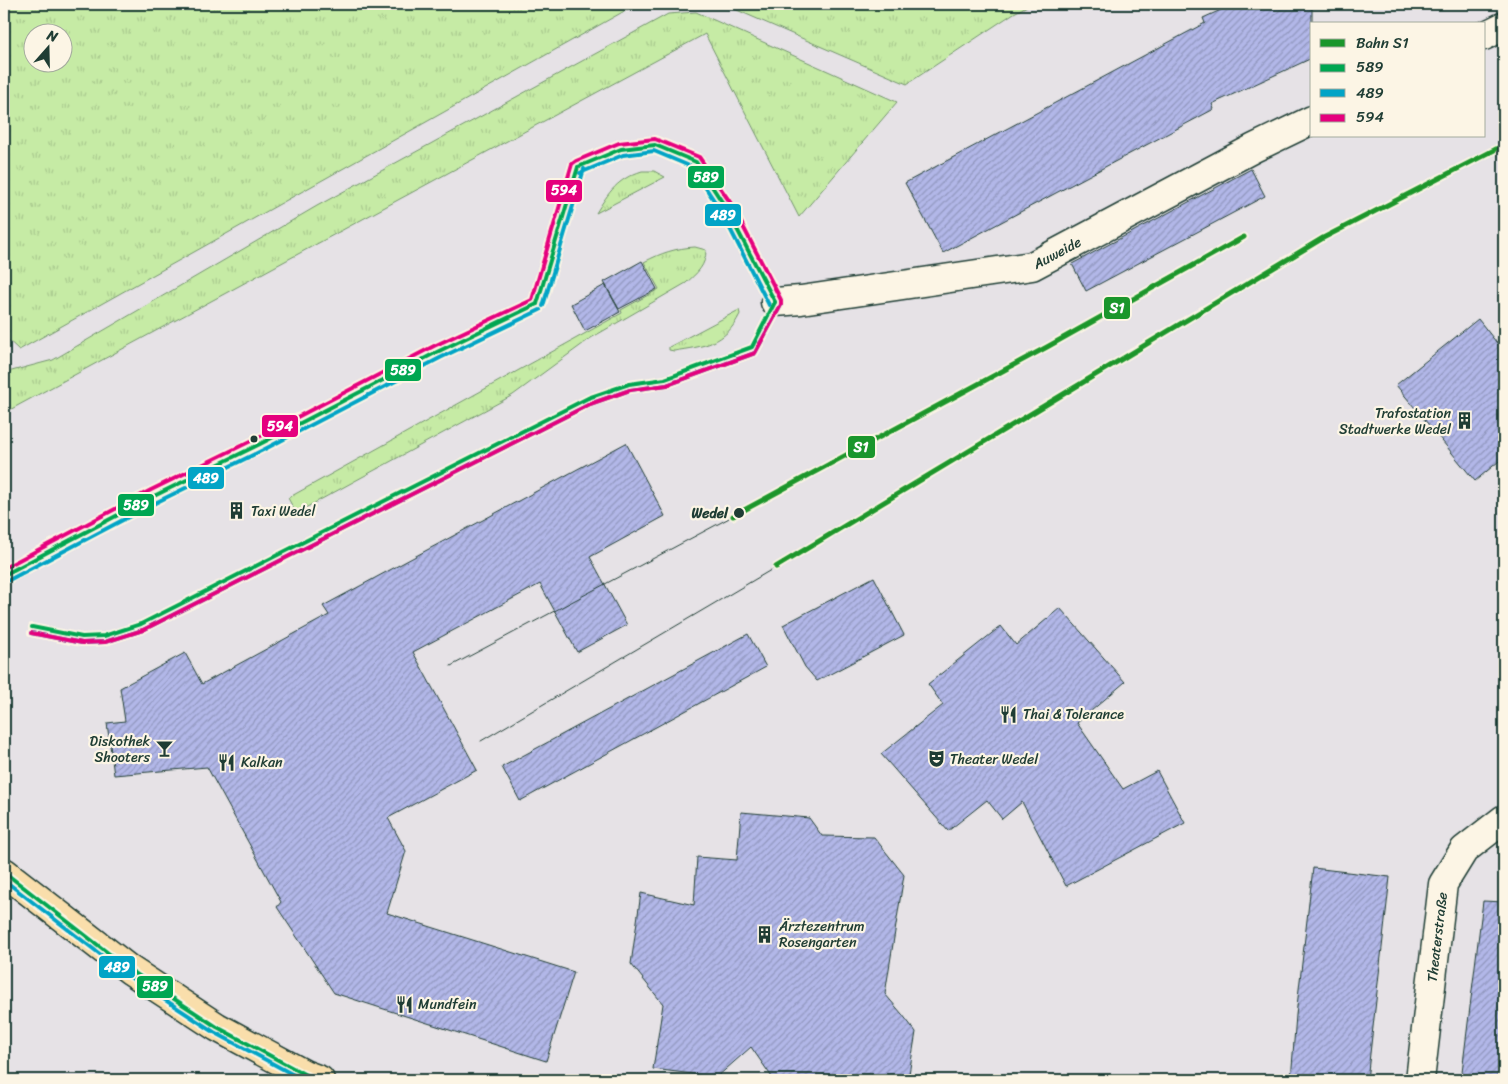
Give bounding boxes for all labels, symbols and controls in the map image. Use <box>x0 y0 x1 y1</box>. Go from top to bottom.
north arrow <box>22 22 72 72</box>
legend <box>1310 22 1486 138</box>
text: N <box>43 23 61 50</box>
text: Bahn S1 <box>1356 30 1409 56</box>
text: 589 <box>1356 54 1383 80</box>
text: 489 <box>1356 80 1384 106</box>
text: 594 <box>1356 104 1384 130</box>
line badge: 589 <box>687 165 725 189</box>
text: 589 <box>693 165 719 190</box>
text: 594 <box>551 178 577 203</box>
line badge: 594 <box>545 179 583 203</box>
line badge: 489 <box>704 203 742 227</box>
text: 489 <box>709 203 736 228</box>
street label: Auweide <box>1028 230 1086 277</box>
line badge: S1 <box>1103 296 1131 320</box>
text: S1 <box>1109 296 1124 321</box>
line badge: 589 <box>384 358 422 382</box>
text: 589 <box>390 358 416 383</box>
place label: Trafostation Stadtwerke Wedel <box>1339 401 1452 442</box>
building icon: Trafostation Stadtwerke Wedel <box>1455 411 1475 431</box>
line badge: 594 <box>261 414 299 438</box>
text: 594 <box>267 414 293 439</box>
unlabelled marker <box>249 434 259 444</box>
line badge: S1 <box>847 435 876 459</box>
text: S1 <box>853 435 868 460</box>
line badge: 489 <box>187 466 225 490</box>
text: 489 <box>192 466 219 491</box>
line badge: 589 <box>117 493 155 517</box>
text: 589 <box>123 493 149 518</box>
place label: Taxi Wedel <box>251 499 317 524</box>
building icon: Taxi Wedel <box>227 501 247 521</box>
place label: Wedel <box>691 501 729 526</box>
marker: Wedel <box>732 506 746 520</box>
place label: Thai & Tolerance <box>1023 702 1124 727</box>
restaurant icon: Thai & Tolerance <box>999 704 1019 724</box>
place label: Diskothek Shooters <box>90 729 151 770</box>
bar icon: Diskothek Shooters <box>154 739 174 759</box>
place label: Theater Wedel <box>950 747 1039 772</box>
theatre icon: Theater Wedel <box>926 749 946 769</box>
place label: Kalkan <box>241 750 283 775</box>
restaurant icon: Kalkan <box>217 752 237 772</box>
street label: Theaterstraße <box>1420 891 1455 983</box>
place label: Ärztezentrum Rosengarten <box>778 914 865 955</box>
building icon: Ärztezentrum Rosengarten <box>755 924 775 944</box>
line badge: 489 <box>98 955 136 979</box>
text: 489 <box>103 955 130 980</box>
text: 589 <box>142 974 168 999</box>
line badge: 589 <box>136 975 174 999</box>
place label: Mundfein <box>418 992 477 1017</box>
restaurant icon: Mundfein <box>394 994 414 1014</box>

